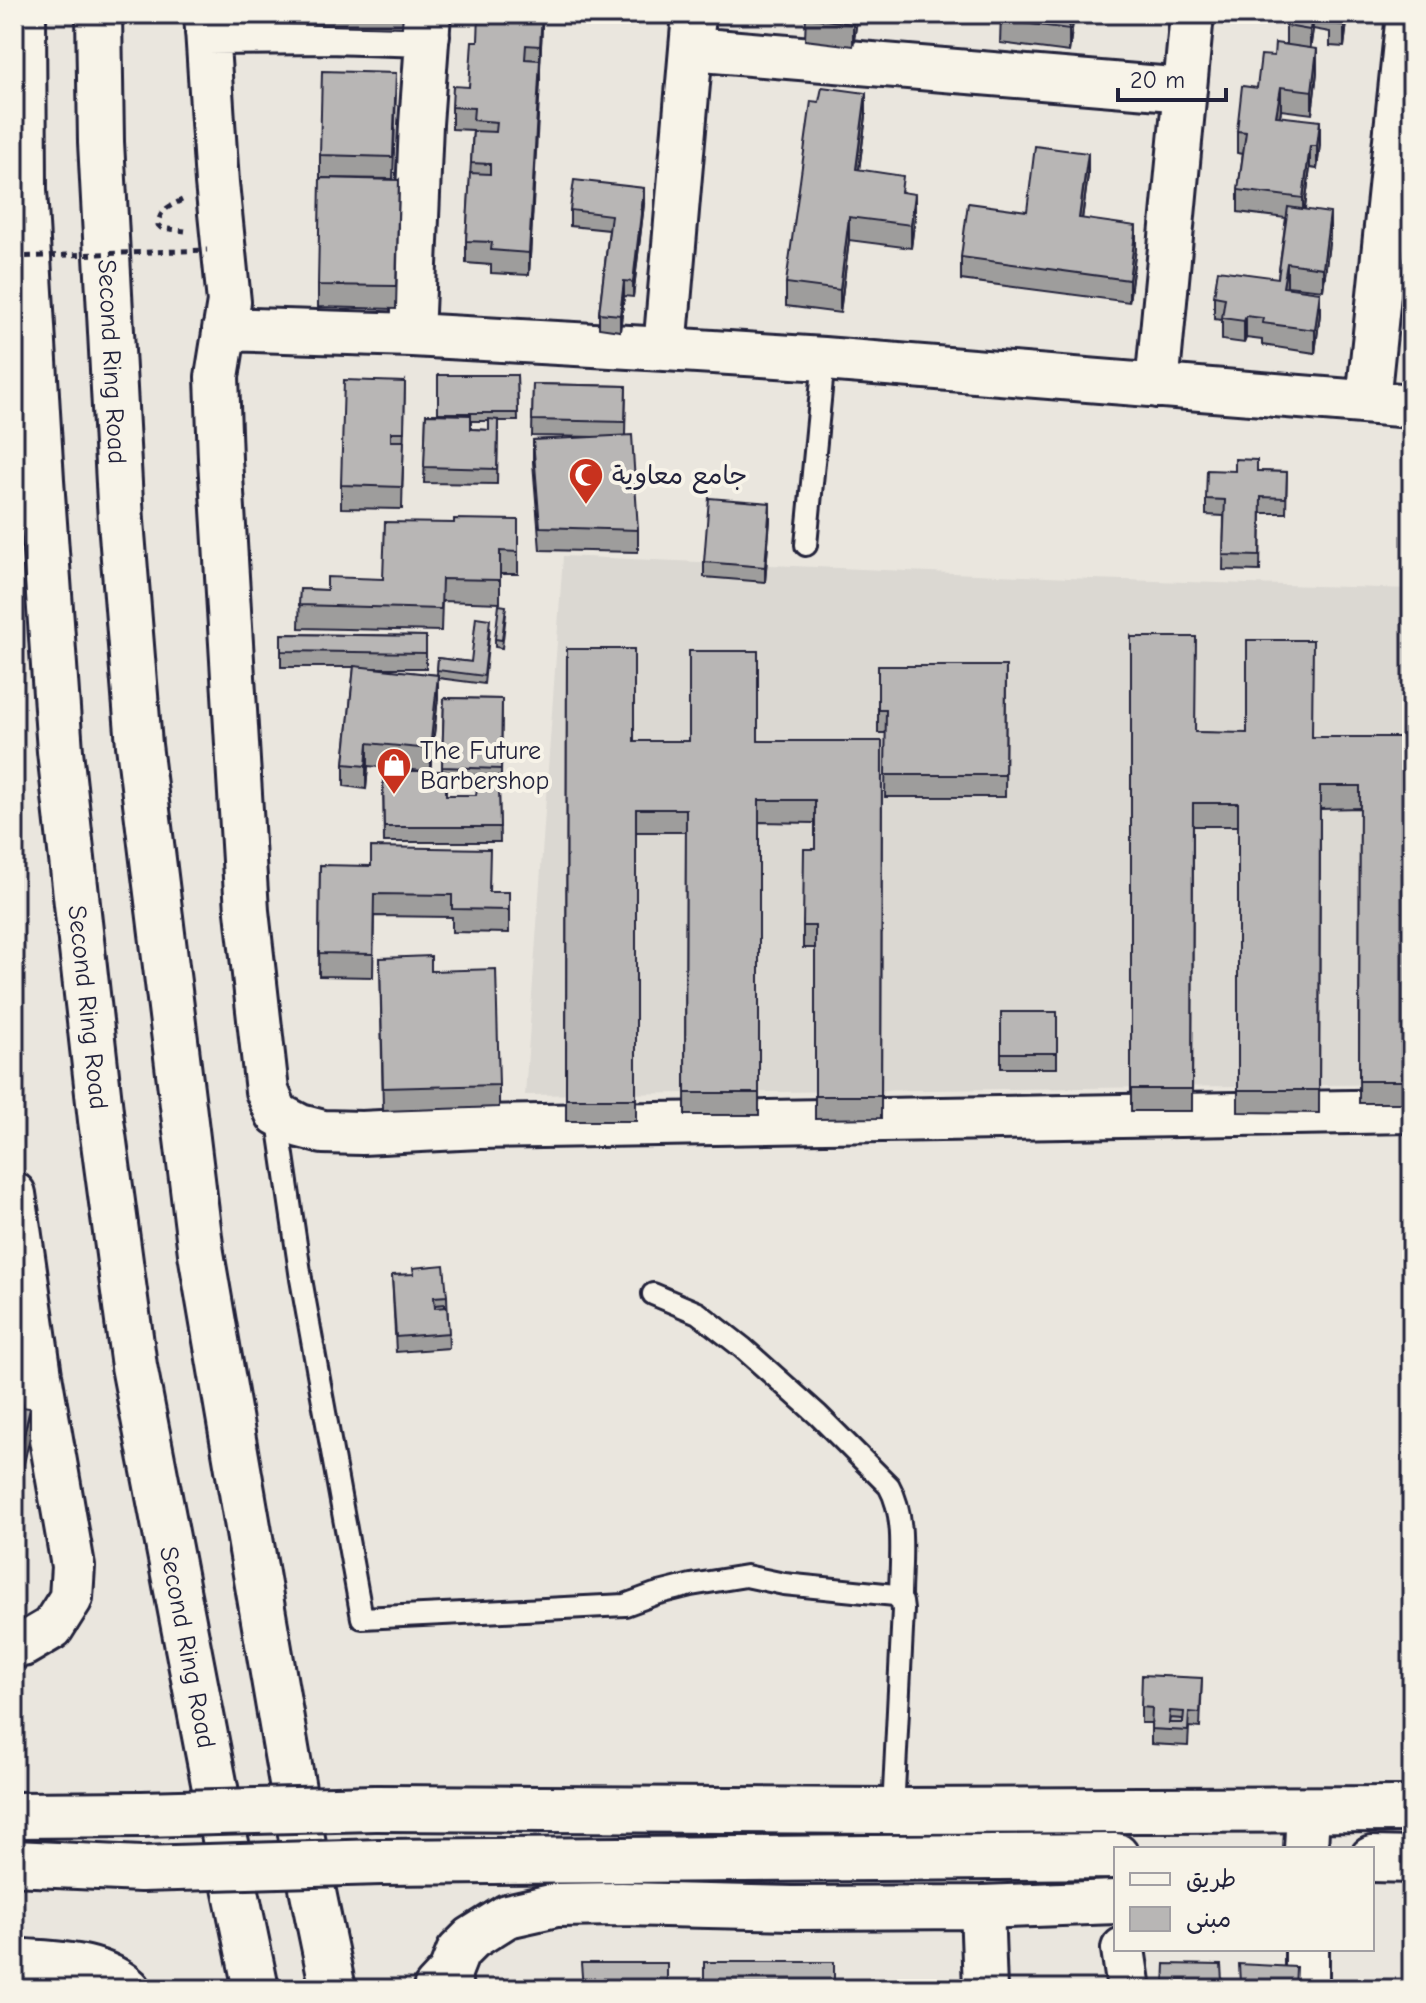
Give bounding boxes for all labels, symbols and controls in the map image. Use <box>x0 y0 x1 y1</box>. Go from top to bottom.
scale bar <box>1118 52 1226 102</box>
text: 20 m <box>1130 66 1185 94</box>
street label: Second Ring Road <box>91 259 132 465</box>
mosque icon: جامع معاوية <box>567 456 605 506</box>
place label: جامع معاوية <box>612 461 747 494</box>
place label: The Future Barbershop <box>420 736 549 796</box>
shop icon: The Future Barbershop <box>375 746 413 796</box>
street label: Second Ring Road <box>61 904 114 1111</box>
street label: Second Ring Road <box>153 1544 221 1751</box>
legend <box>1114 1847 1374 1951</box>
text: طريق <box>1186 1865 1236 1893</box>
text: مبنى <box>1186 1905 1231 1934</box>

